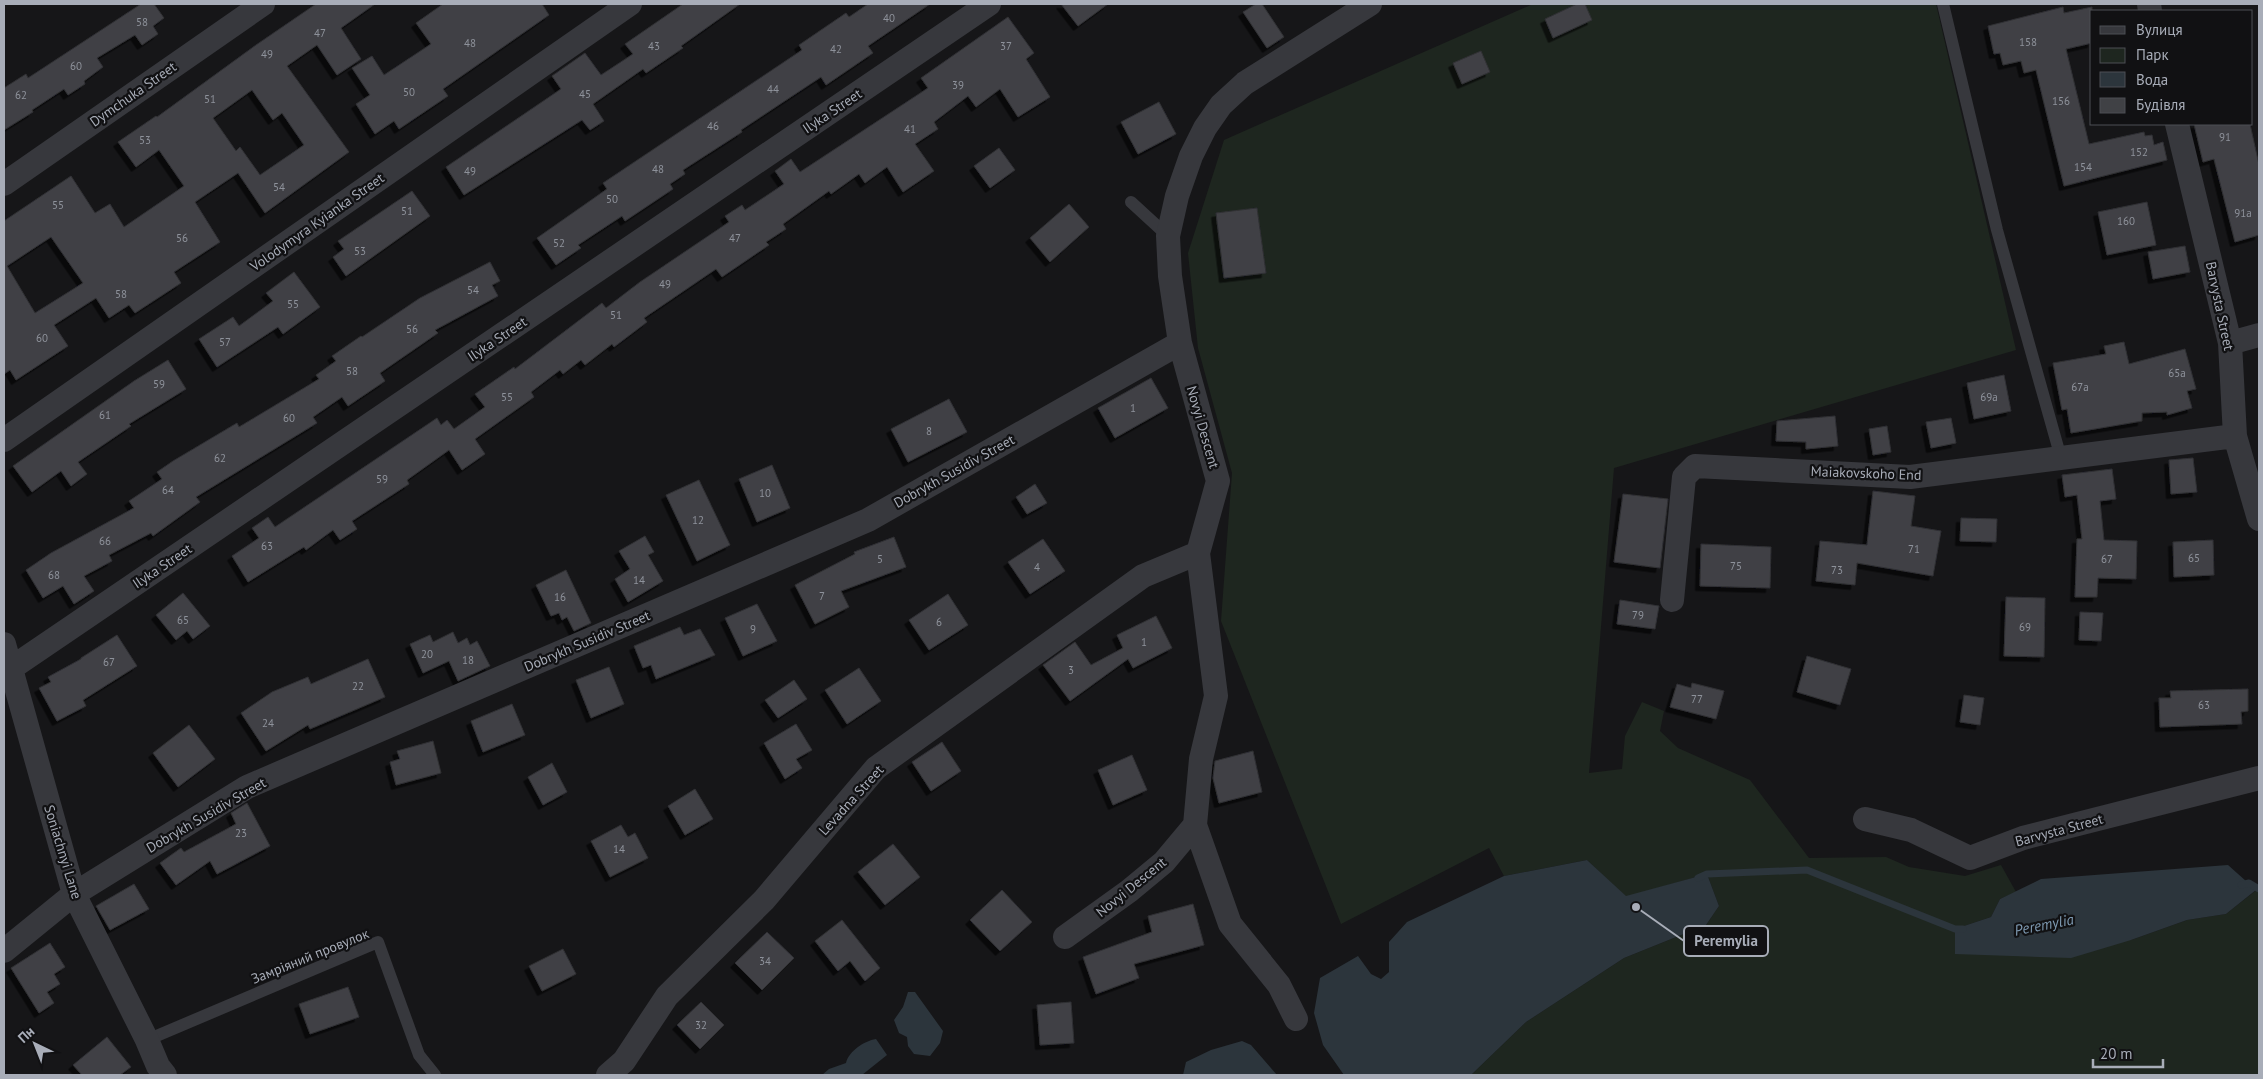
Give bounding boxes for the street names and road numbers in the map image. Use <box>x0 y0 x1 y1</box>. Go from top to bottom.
street label: Dymchuka Street <box>86 57 180 130</box>
street label: Ilyka Street <box>799 84 865 137</box>
street label: Volodymyra Kyianka Street <box>246 169 388 276</box>
street label: Barvysta Street <box>2202 260 2238 352</box>
street label: Ilyka Street <box>464 312 530 365</box>
street label: Novyi Descent <box>1183 384 1223 471</box>
street label: Dobrykh Susidiv Street <box>890 430 1018 512</box>
street label: Maiakovskoho End <box>1810 462 1922 484</box>
street label: Ilyka Street <box>129 539 195 592</box>
street label: Dobrykh Susidiv Street <box>521 606 653 676</box>
street label: Levadna Street <box>815 761 887 839</box>
street label: Dobrykh Susidiv Street <box>143 773 269 857</box>
street label: Soniachnyi Lane <box>40 803 86 901</box>
street label: Barvysta Street <box>2013 810 2105 850</box>
street label: Novyi Descent <box>1092 853 1170 921</box>
street label: Замріяний провулок <box>249 924 372 988</box>

